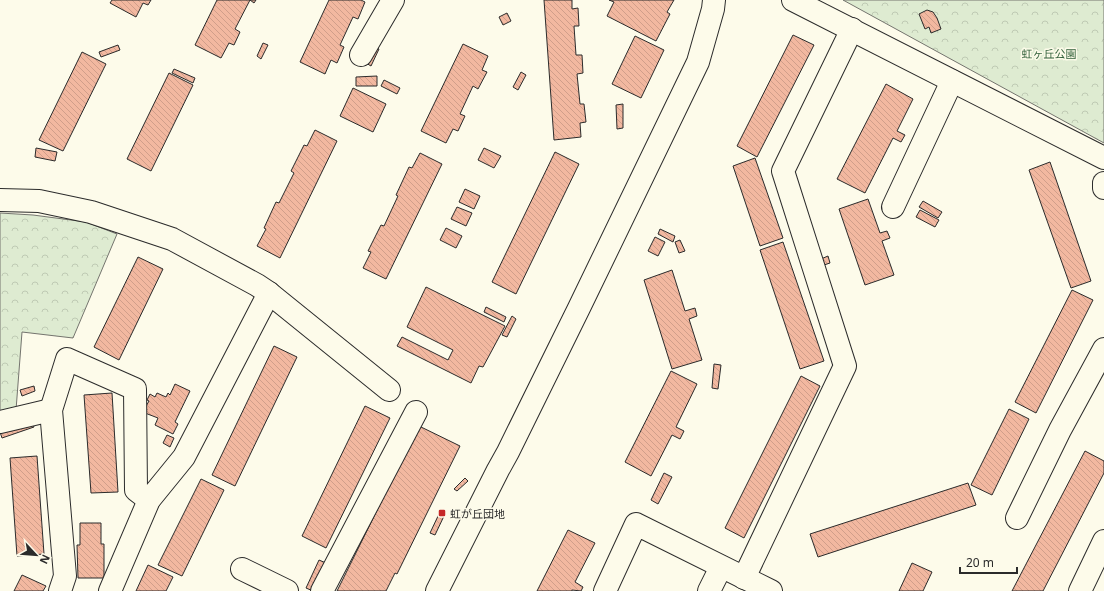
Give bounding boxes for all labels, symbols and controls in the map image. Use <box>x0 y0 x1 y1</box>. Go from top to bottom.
park label: 虹ヶ丘公園 <box>1022 46 1077 61</box>
place label: 虹が丘団地 <box>450 506 505 521</box>
marker: 虹が丘団地 <box>437 508 447 518</box>
north arrow <box>16 535 56 575</box>
scale bar <box>960 549 1017 575</box>
text: N <box>37 552 54 567</box>
text: 20 m <box>966 554 994 571</box>

